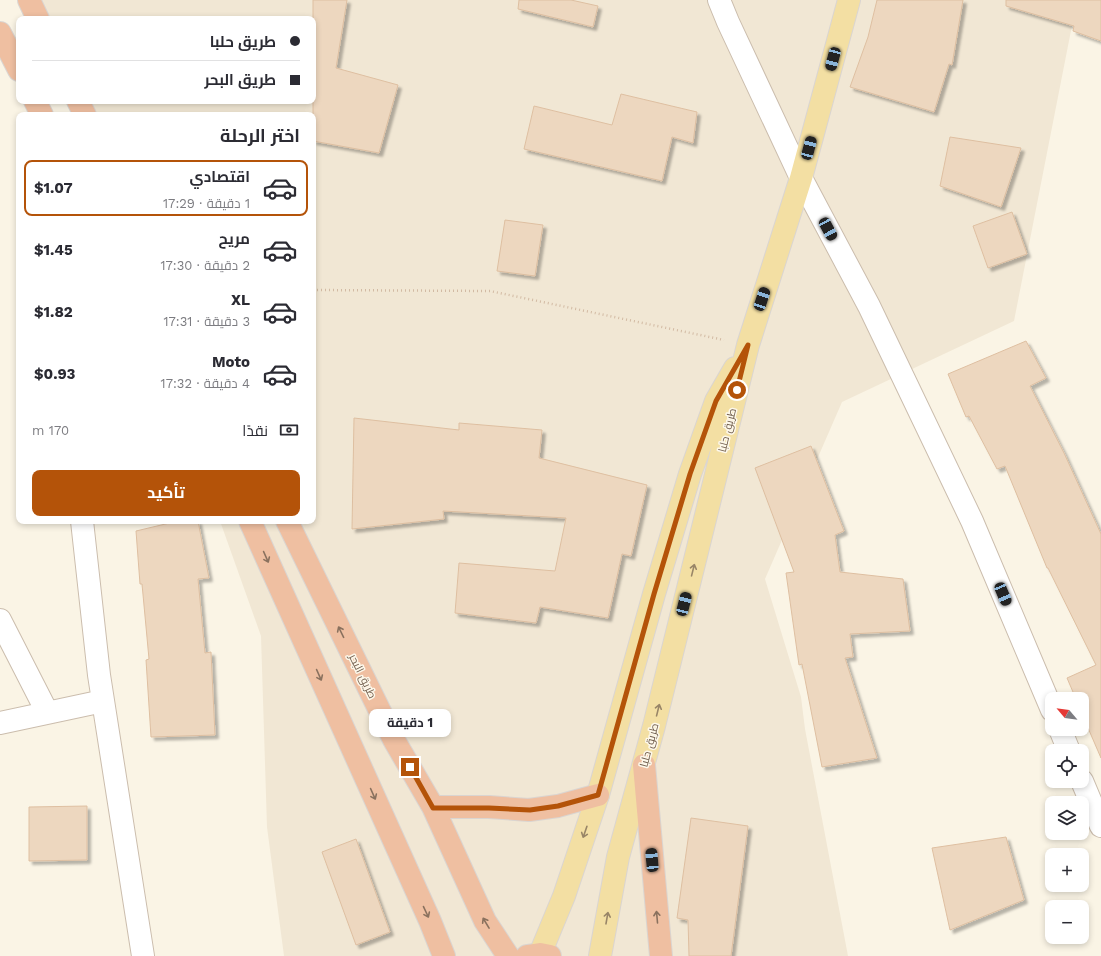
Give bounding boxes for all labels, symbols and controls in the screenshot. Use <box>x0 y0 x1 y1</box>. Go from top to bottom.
text: طريق حلبا <box>210 33 276 51</box>
car <box>824 46 842 72</box>
text: طريق البحر <box>204 71 276 89</box>
text: اختر الرحلة <box>220 125 300 146</box>
car <box>800 135 818 161</box>
text: اقتصادي <box>190 168 250 186</box>
icon: car <box>262 170 298 206</box>
text: $1.07 <box>34 179 73 197</box>
text: 1 دقيقة · 17:29 <box>163 196 250 211</box>
car <box>817 216 839 242</box>
text: مريح <box>218 230 250 248</box>
icon: car <box>262 232 298 268</box>
text: $1.45 <box>34 241 73 259</box>
text: 2 دقيقة · 17:30 <box>160 258 250 273</box>
car <box>753 286 771 312</box>
text: XL <box>231 291 250 309</box>
icon: car <box>262 294 298 330</box>
text: $1.82 <box>34 303 73 321</box>
text: 3 دقيقة · 17:31 <box>163 314 250 329</box>
text: Moto <box>212 353 250 371</box>
icon: car <box>262 356 298 392</box>
text: $0.93 <box>34 365 76 383</box>
text: 4 دقيقة · 17:32 <box>161 376 250 391</box>
route start <box>728 381 746 399</box>
street label: طريق حلبا <box>716 407 739 453</box>
icon: cash <box>278 419 300 441</box>
text: نقدًا <box>242 422 268 440</box>
text: 170 m <box>32 423 69 438</box>
button: تأكيد <box>32 470 300 516</box>
one-way arrow <box>263 550 270 562</box>
one-way arrow <box>689 564 697 577</box>
car <box>993 581 1013 607</box>
car <box>675 591 693 617</box>
one-way arrow <box>337 626 344 638</box>
street label: طريق البحر <box>346 651 379 701</box>
one-way arrow <box>316 669 324 681</box>
north arrow <box>1045 692 1089 736</box>
map controls <box>1045 692 1089 944</box>
one-way arrow <box>655 704 663 717</box>
callout: 1 دقيقة <box>369 709 451 737</box>
text: 1 دقيقة <box>387 715 433 730</box>
street label: طريق حلبا <box>637 722 662 768</box>
button: locate <box>1045 744 1089 788</box>
route end <box>401 758 419 776</box>
one-way arrow <box>370 787 377 799</box>
button: layers <box>1045 796 1089 840</box>
one-way arrow <box>581 826 589 838</box>
car <box>645 848 659 872</box>
button: + <box>1045 848 1089 892</box>
button: − <box>1045 900 1089 944</box>
one-way arrow <box>423 906 430 918</box>
one-way arrow <box>603 911 611 924</box>
one-way arrow <box>654 911 661 924</box>
one-way arrow <box>482 917 490 929</box>

